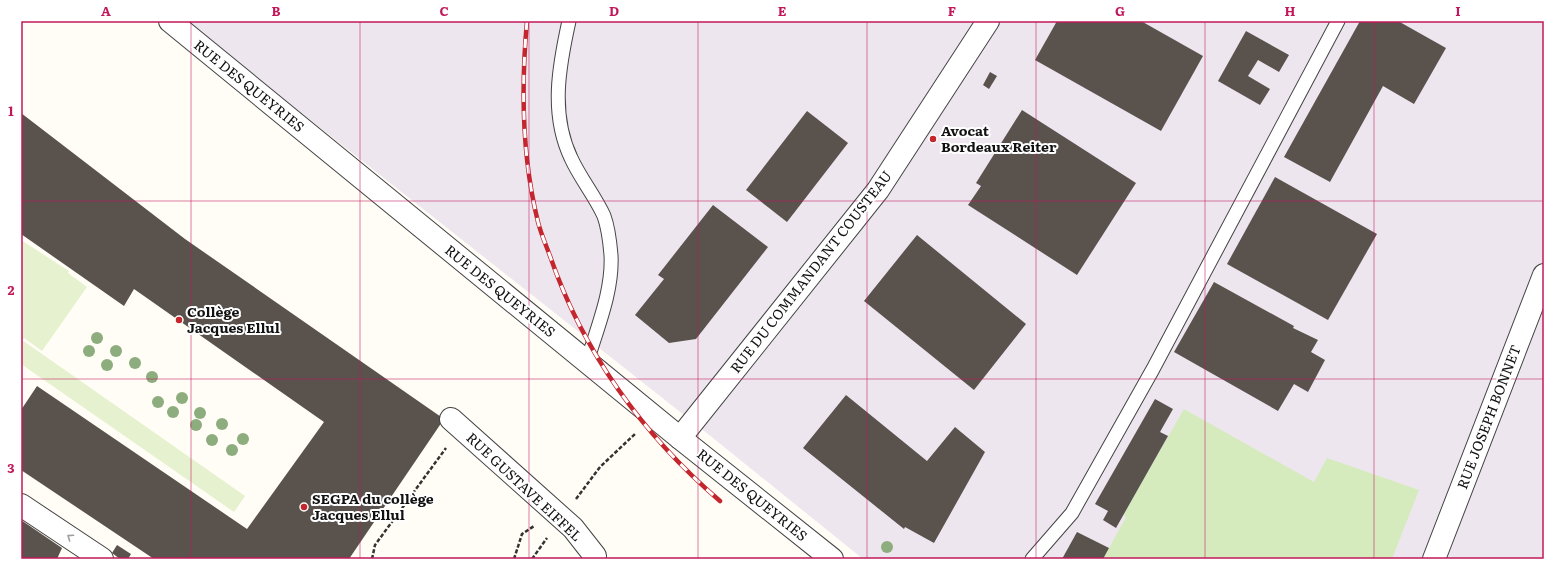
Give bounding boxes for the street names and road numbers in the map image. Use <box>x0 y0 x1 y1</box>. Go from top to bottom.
street label: RUE DES QUEYRIES <box>190 34 309 136</box>
street label: RUE DU COMMANDANT COUSTEAU <box>725 166 896 377</box>
street label: RUE DES QUEYRIES <box>441 239 560 341</box>
street label: RUE JOSEPH BONNET <box>1451 342 1525 492</box>
street label: RUE GUSTAVE EIFFEL <box>462 427 587 545</box>
street label: RUE DES QUEYRIES <box>693 443 812 545</box>

